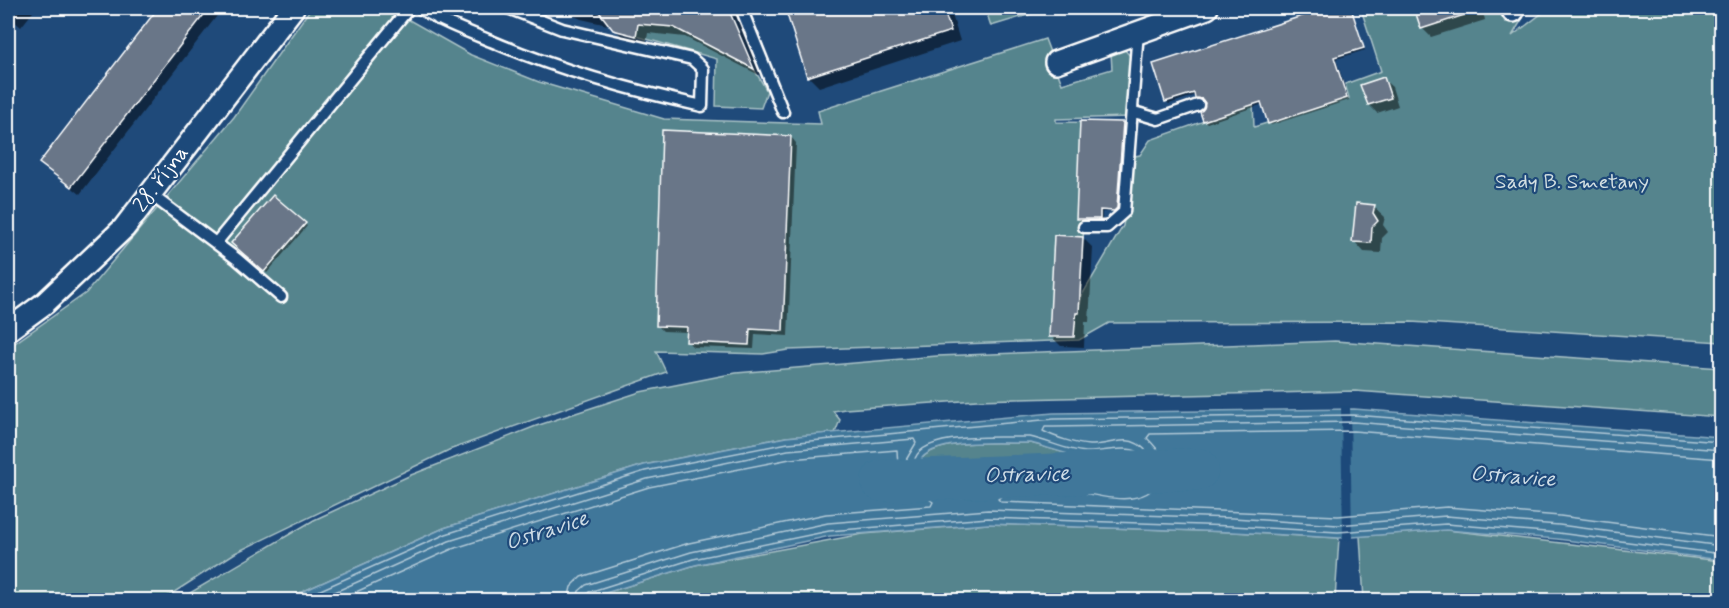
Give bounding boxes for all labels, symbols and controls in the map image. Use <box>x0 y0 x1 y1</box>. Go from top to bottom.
street label: 28. října <box>127 140 195 218</box>
park label: Sady B. Smetany <box>1495 168 1649 196</box>
water label: Ostravice <box>984 459 1071 490</box>
water label: Ostravice <box>1469 460 1557 494</box>
water label: Ostravice <box>502 504 593 558</box>

